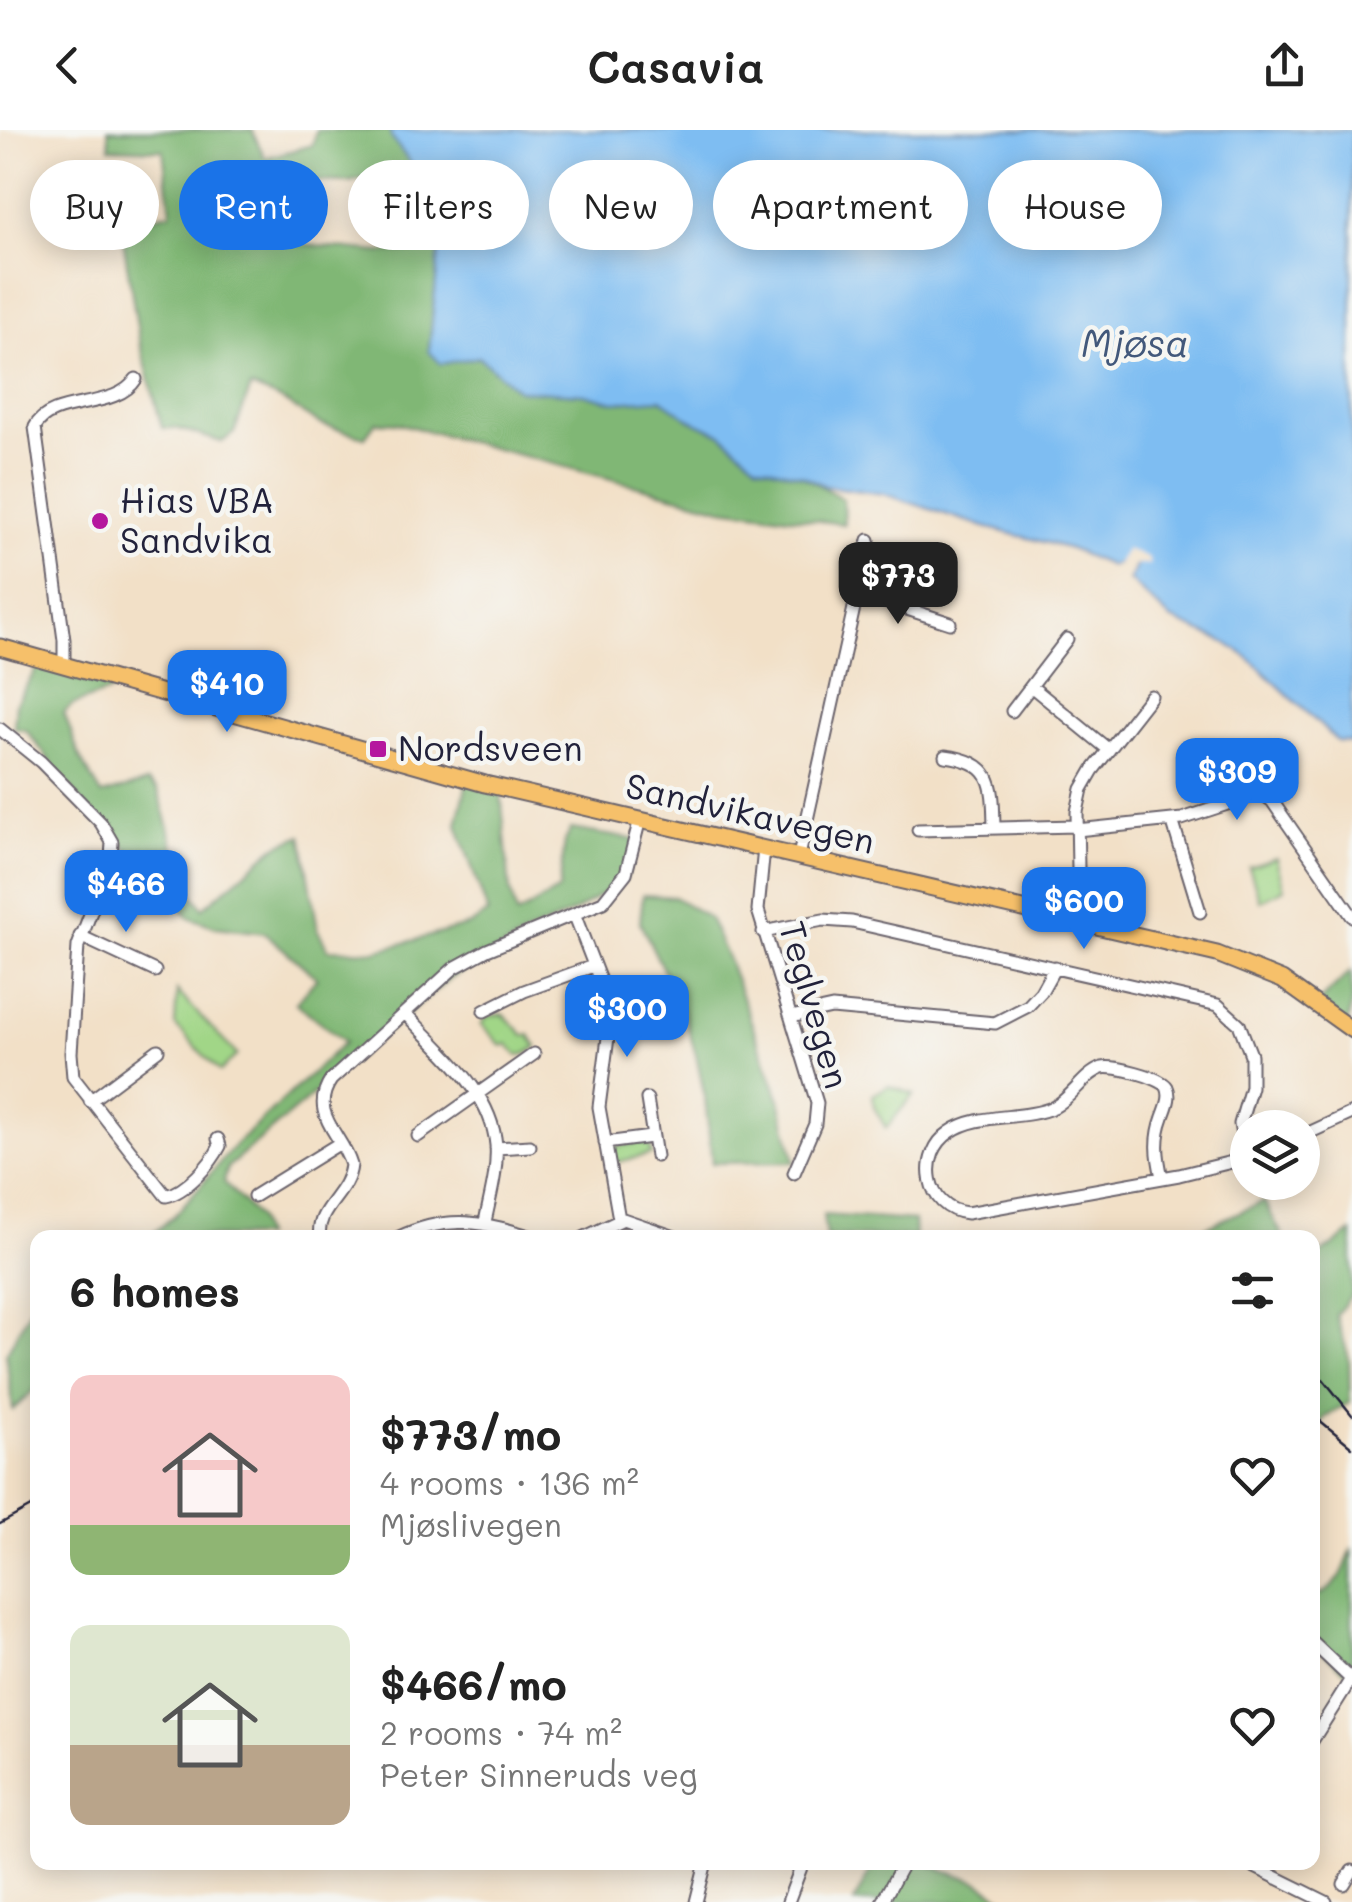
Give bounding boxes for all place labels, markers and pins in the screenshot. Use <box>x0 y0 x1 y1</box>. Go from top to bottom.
place label: Hias VBA Sandvika <box>120 476 274 562</box>
marker: Hias VBA Sandvika <box>89 510 111 532</box>
pin: $773 <box>839 542 957 627</box>
pin: $410 <box>168 650 286 735</box>
place label: Nordsveen <box>398 724 583 770</box>
marker: Nordsveen <box>367 738 389 760</box>
pin: $309 <box>1178 738 1296 823</box>
pin: $466 <box>67 850 185 935</box>
pin: $600 <box>1025 867 1143 952</box>
pin: $300 <box>568 975 686 1060</box>

